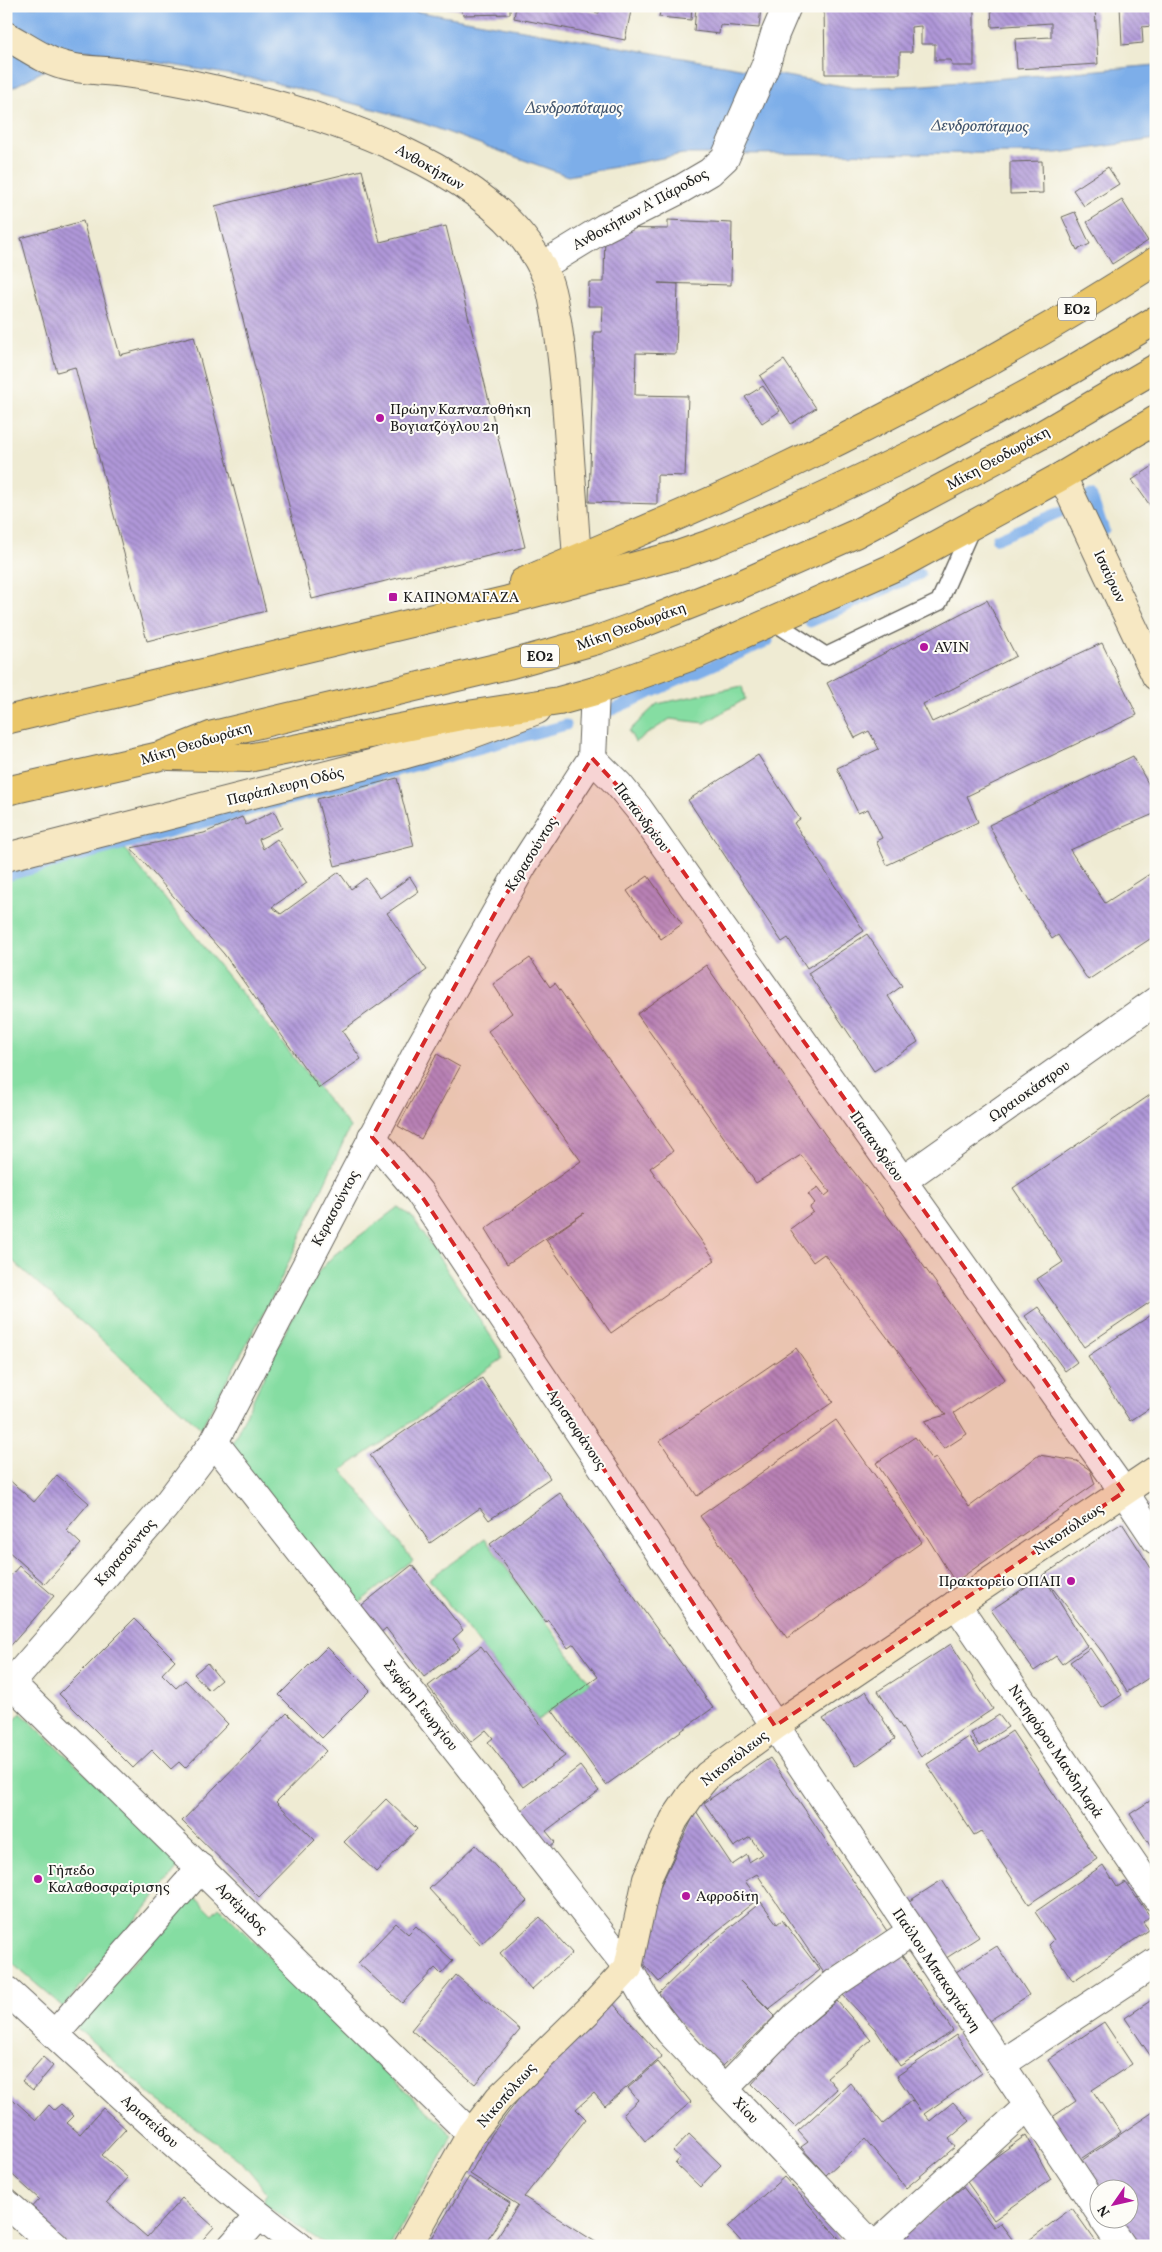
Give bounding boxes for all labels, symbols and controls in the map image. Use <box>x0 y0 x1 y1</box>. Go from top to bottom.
water label: Δενδροπόταμος <box>524 98 623 120</box>
water label: Δενδροπόταμος <box>930 115 1029 139</box>
street label: Ανθοκήπων <box>391 140 468 197</box>
street label: Ανθοκήπων Α' Πάροδος <box>569 164 713 256</box>
road number: ΕΟ2 <box>1058 298 1096 320</box>
place label: Πρώην Καπναποθήκη Βογιατζόγλου 2η <box>390 400 532 438</box>
marker: Πρώην Καπναποθήκη Βογιατζόγλου 2η <box>374 412 386 424</box>
street label: Μίκη Θεοδωράκη <box>943 422 1054 496</box>
street label: Ισαύρων <box>1087 547 1130 606</box>
place label: ΚΑΠΝΟΜΑΓΑΖΑ <box>403 588 520 609</box>
marker: ΚΑΠΝΟΜΑΓΑΖΑ <box>387 591 399 603</box>
street label: Μίκη Θεοδωράκη <box>574 598 689 657</box>
place label: AVIN <box>934 638 969 659</box>
marker: AVIN <box>918 641 930 653</box>
road number: ΕΟ2 <box>521 644 559 668</box>
street label: Μίκη Θεοδωράκη <box>138 718 255 771</box>
street label: Παράπλευρη Οδός <box>225 763 346 812</box>
street label: Παπανδρέου <box>608 779 674 857</box>
street label: Κερασούντος <box>501 813 564 896</box>
street label: Ωραιοκάστρου <box>985 1056 1075 1128</box>
street label: Παπανδρέου <box>844 1107 908 1186</box>
street label: Κερασούντος <box>307 1167 365 1251</box>
street label: Αριστοφάνoυς <box>541 1385 611 1475</box>
street label: Νικοπόλεως <box>1030 1499 1108 1561</box>
street label: Κερασούντος <box>91 1514 162 1591</box>
place label: Πρακτορείο ΟΠΑΠ <box>938 1572 1061 1593</box>
marker: Πρακτορείο ΟΠΑΠ <box>1065 1575 1077 1587</box>
street label: Σεφέρη Γεωργίου <box>377 1656 462 1756</box>
street label: Νικηφόρου Μανδηλαρά <box>1002 1681 1107 1823</box>
street label: Νικοπόλεως <box>697 1726 773 1792</box>
place label: Γήπεδο Καλαθοσφαίρισης <box>48 1861 170 1899</box>
marker: Γήπεδο Καλαθοσφαίρισης <box>32 1873 44 1885</box>
street label: Αρτέμιδος <box>210 1878 272 1940</box>
place label: Αφροδίτη <box>696 1887 759 1908</box>
marker: Αφροδίτη <box>680 1890 692 1902</box>
street label: Παύλου Μπακογιάννη <box>886 1905 985 2037</box>
street label: Νικοπόλεως <box>473 2059 542 2133</box>
street label: Αριστείδου <box>116 2091 182 2154</box>
street label: Χίου <box>727 2093 763 2129</box>
north arrow <box>1090 2180 1140 2230</box>
text: N <box>1094 2201 1115 2220</box>

